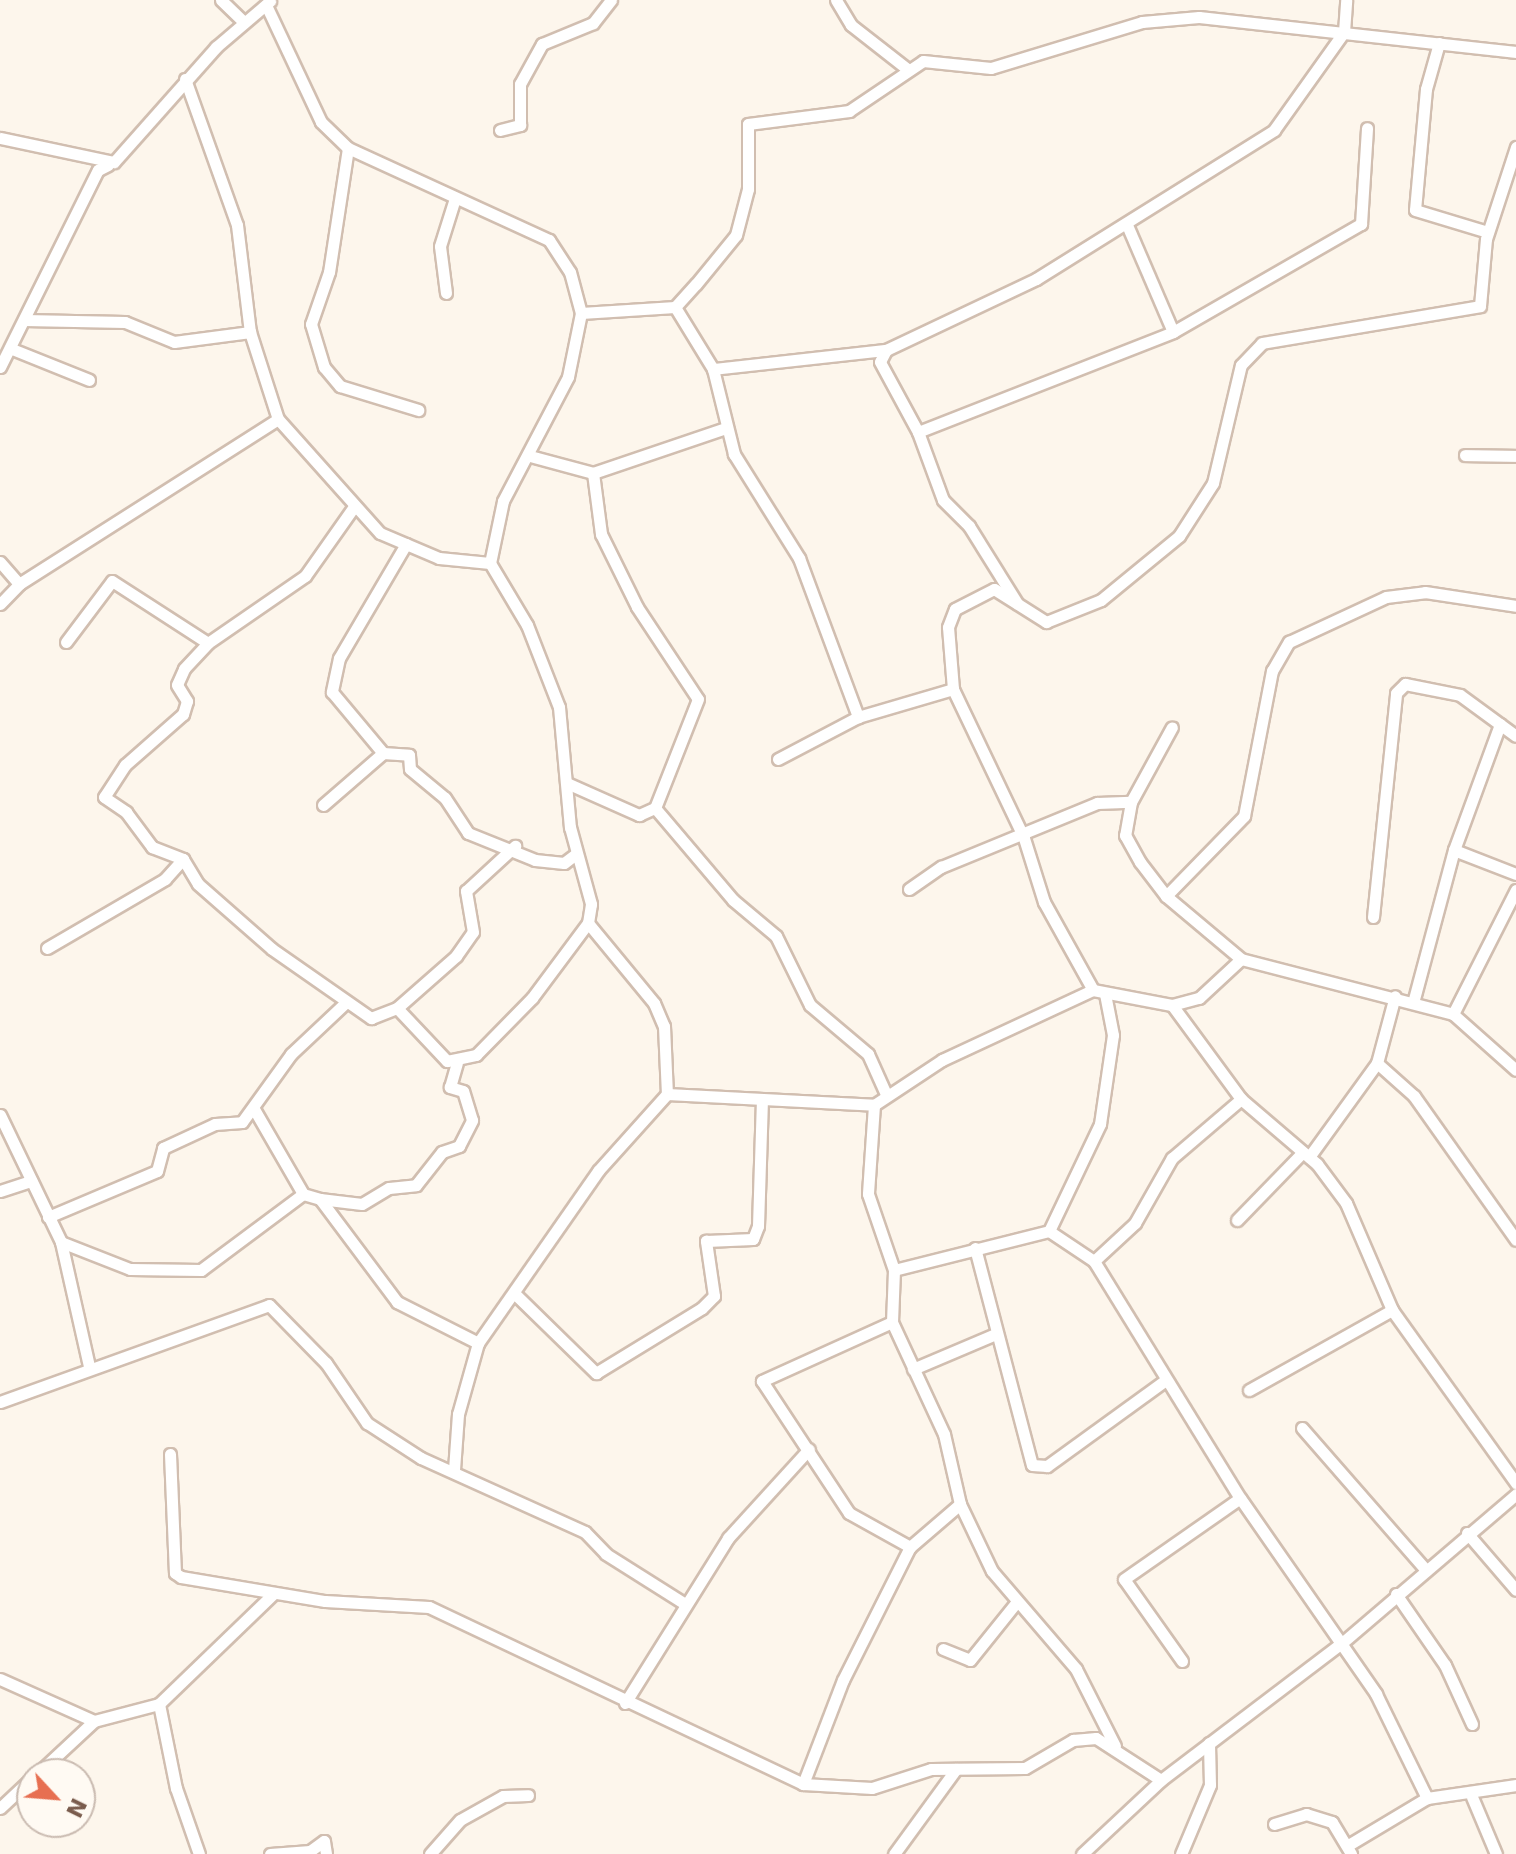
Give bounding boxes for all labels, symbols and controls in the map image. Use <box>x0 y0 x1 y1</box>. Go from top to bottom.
north arrow <box>16 1758 96 1838</box>
text: N <box>61 1794 91 1822</box>

